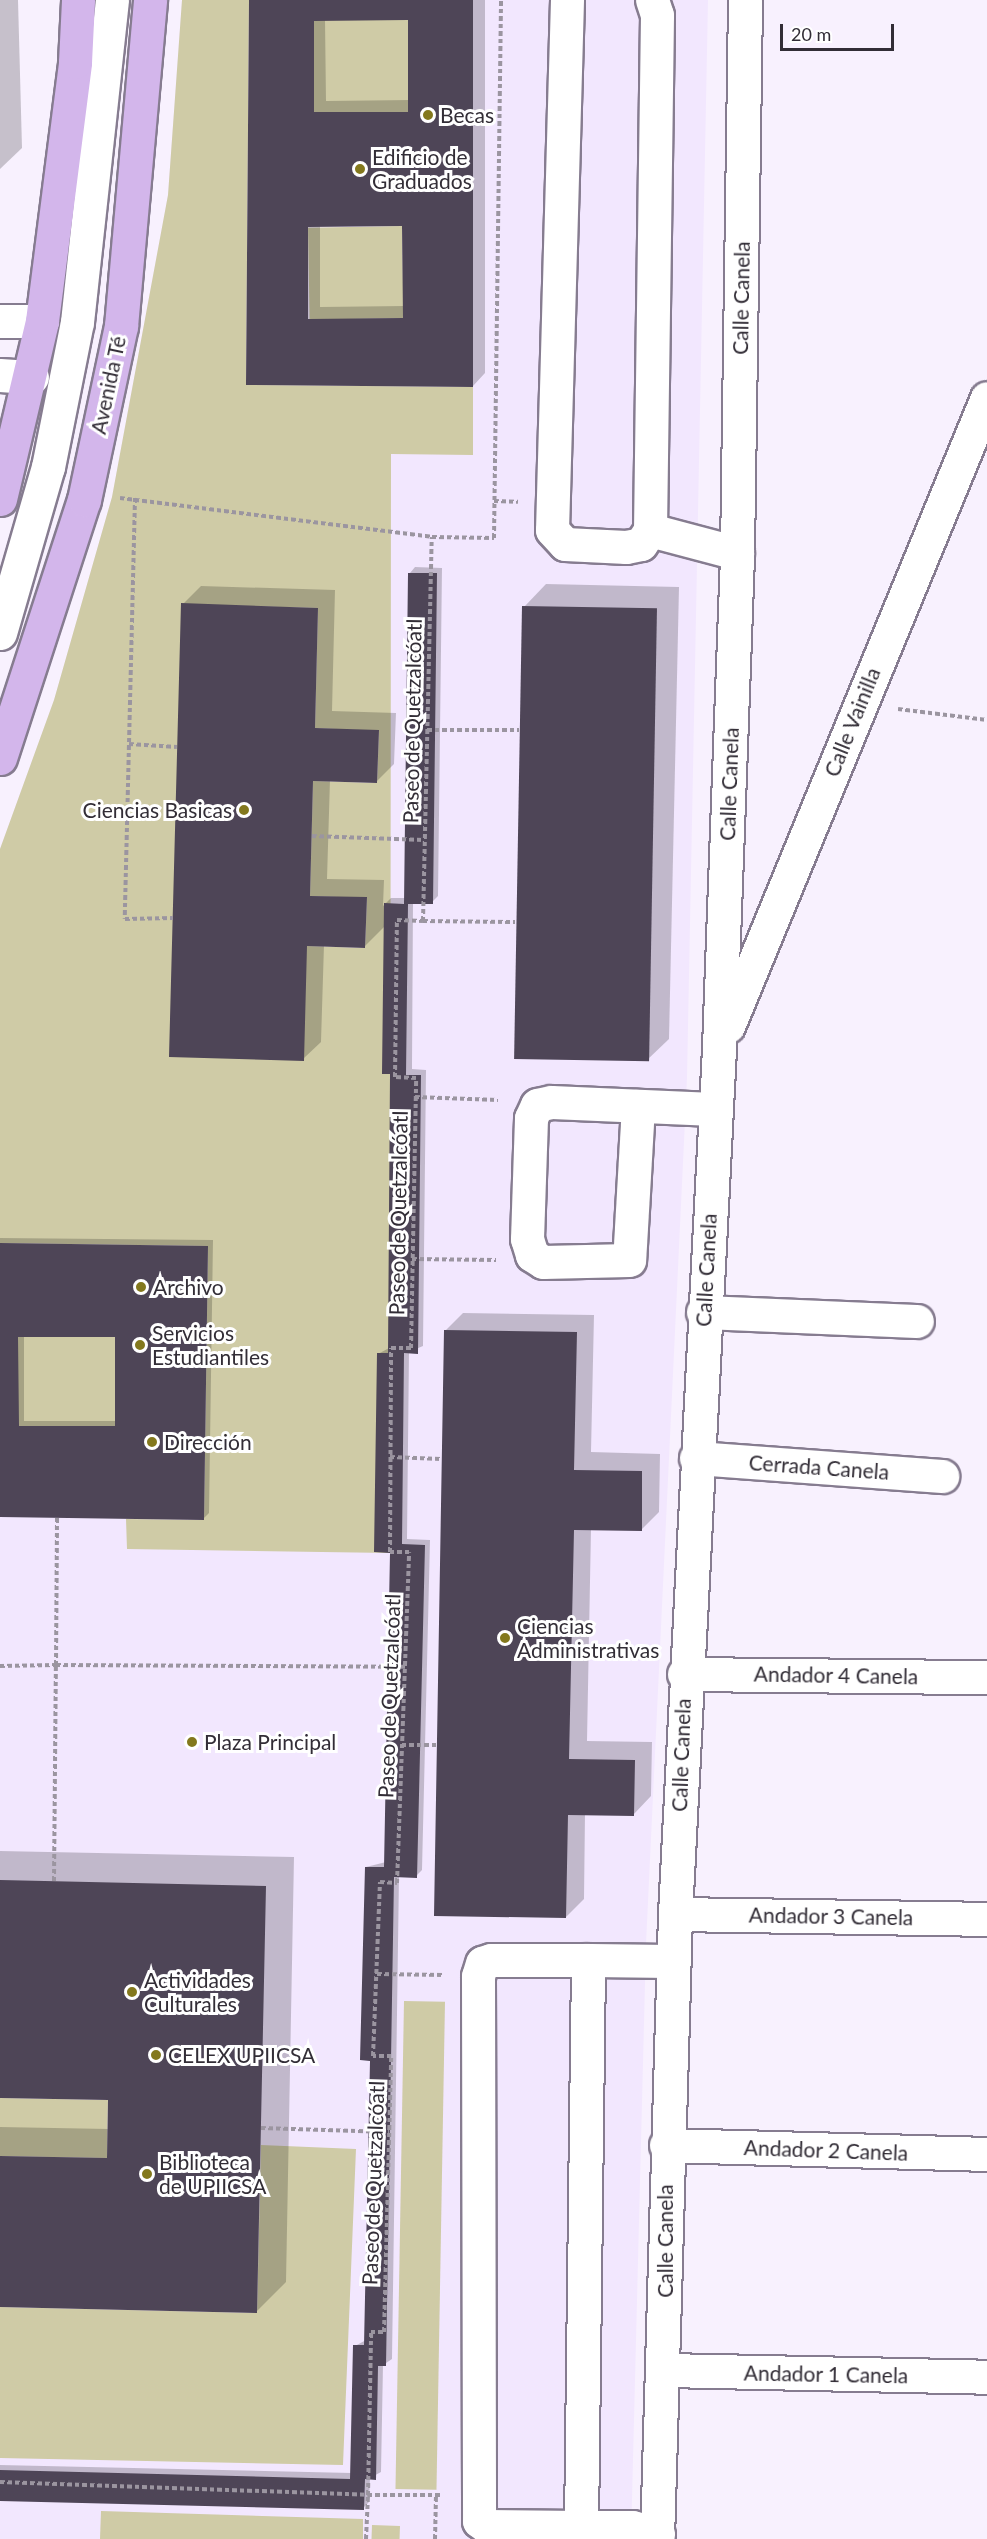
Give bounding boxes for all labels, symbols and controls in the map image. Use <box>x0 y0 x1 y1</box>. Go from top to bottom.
scale bar <box>783 12 897 50</box>
text: 20 m <box>791 23 831 45</box>
place label: Becas <box>440 102 494 128</box>
marker: Becas <box>421 108 435 122</box>
place label: Edificio de Graduados <box>372 144 472 194</box>
marker: Edificio de Graduados <box>353 162 367 176</box>
street label: Calle Canela <box>727 241 755 355</box>
street label: Avenida Té <box>85 333 131 437</box>
street label: Paseo de Quetzalcóatl <box>398 618 426 824</box>
street label: Calle Vainilla <box>819 663 885 781</box>
street label: Calle Canela <box>714 727 744 841</box>
place label: Ciencias Basicas <box>83 797 232 823</box>
marker: Ciencias Basicas <box>237 803 251 817</box>
street label: Paseo de Quetzalcóatl <box>384 1110 412 1316</box>
street label: Calle Canela <box>690 1213 722 1327</box>
place label: Archivo <box>153 1274 224 1300</box>
marker: Archivo <box>134 1280 148 1294</box>
place label: Servicios Estudiantiles <box>152 1320 269 1370</box>
marker: Servicios Estudiantiles <box>133 1338 147 1352</box>
place label: Dirección <box>164 1429 252 1455</box>
marker: Dirección <box>145 1435 159 1449</box>
street label: Cerrada Canela <box>748 1450 890 1484</box>
street label: Paseo de Quetzalcóatl <box>373 1593 405 1799</box>
place label: Ciencias Administrativas <box>517 1613 659 1663</box>
marker: Ciencias Administrativas <box>498 1631 512 1645</box>
street label: Andador 4 Canela <box>753 1661 919 1689</box>
street label: Calle Canela <box>666 1698 696 1812</box>
place label: Plaza Principal <box>204 1729 336 1755</box>
marker: Plaza Principal <box>185 1735 199 1749</box>
street label: Andador 3 Canela <box>748 1902 914 1930</box>
place label: Actividades Culturales <box>144 1967 251 2017</box>
marker: Actividades Culturales <box>125 1985 139 1999</box>
place label: CELEX UPIICSA <box>168 2042 315 2068</box>
marker: CELEX UPIICSA <box>149 2048 163 2062</box>
street label: Paseo de Quetzalcóatl <box>357 2080 389 2286</box>
street label: Andador 2 Canela <box>743 2135 909 2165</box>
place label: Biblioteca de UPIICSA <box>159 2149 266 2199</box>
marker: Biblioteca de UPIICSA <box>140 2167 154 2181</box>
street label: Calle Canela <box>652 2184 678 2298</box>
street label: Andador 1 Canela <box>743 2360 909 2388</box>

